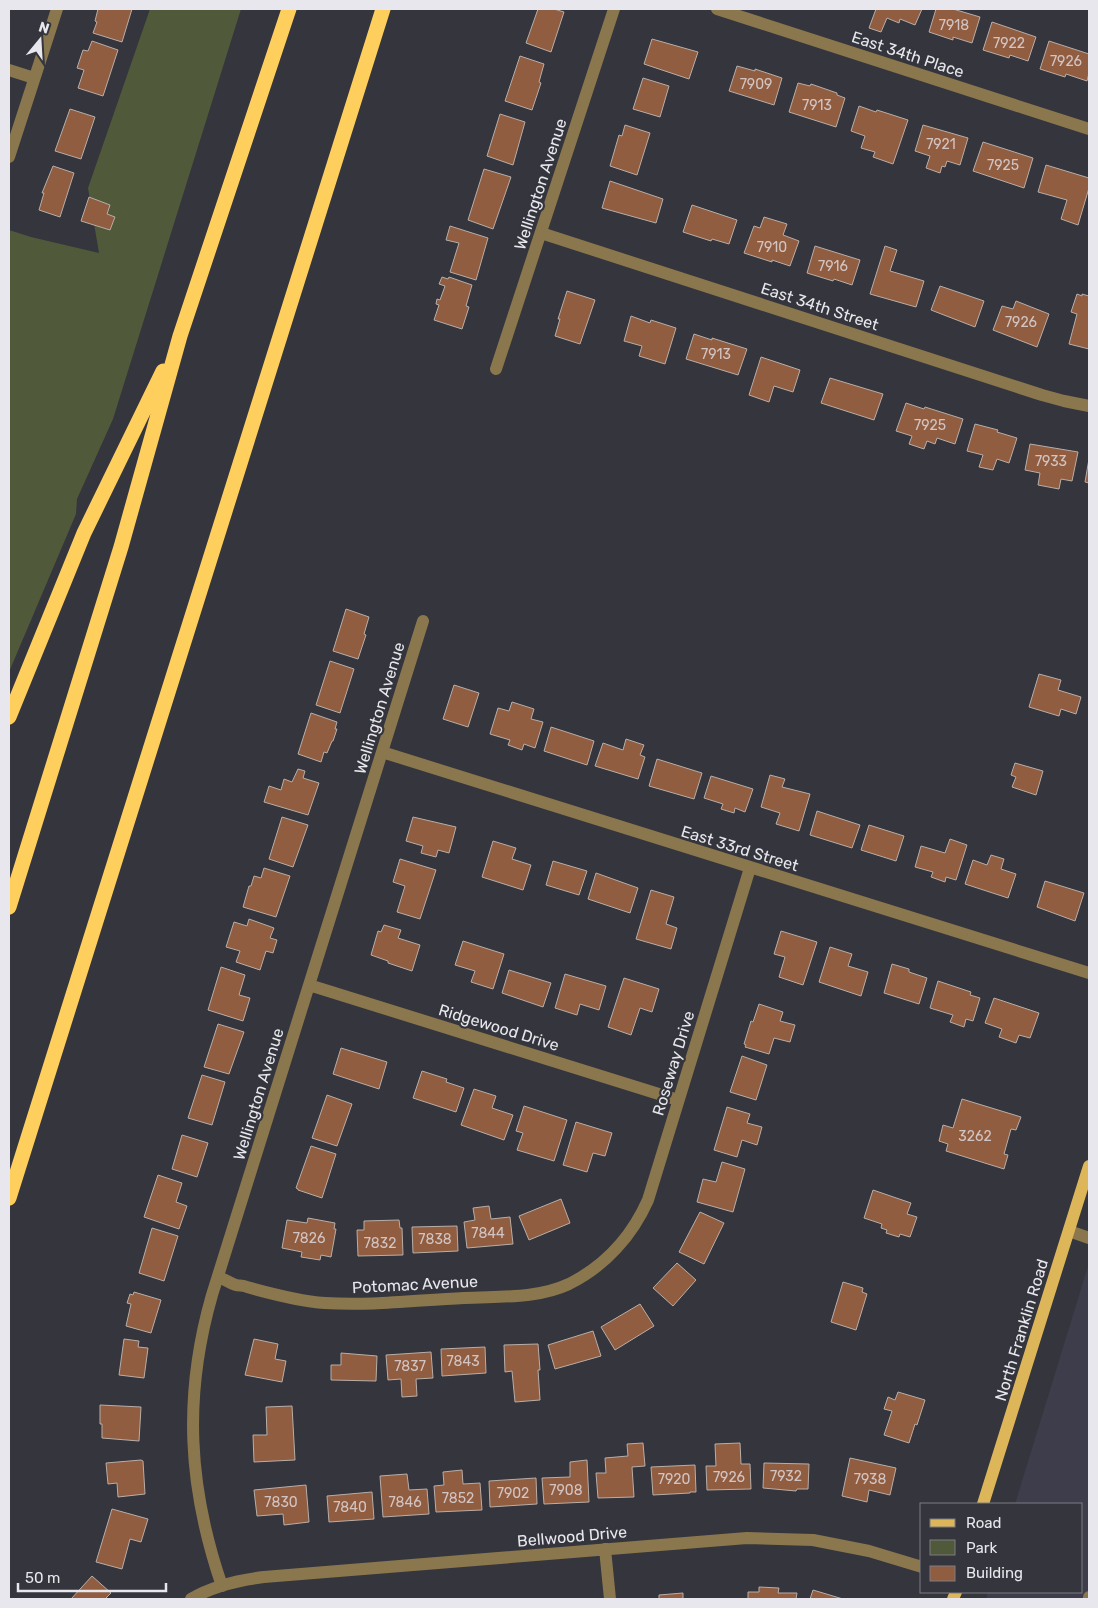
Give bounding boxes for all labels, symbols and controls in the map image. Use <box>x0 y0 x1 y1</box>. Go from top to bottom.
north arrow <box>15 15 65 65</box>
house number: 7918 <box>939 17 969 34</box>
text: N <box>36 18 51 38</box>
street label: East 34th Place <box>849 27 967 82</box>
house number: 7922 <box>993 35 1025 52</box>
house number: 7926 <box>1050 53 1082 70</box>
house number: 7909 <box>740 76 772 93</box>
house number: 7913 <box>802 97 832 114</box>
street label: Wellington Avenue <box>510 116 571 252</box>
house number: 7921 <box>926 136 956 153</box>
house number: 7925 <box>987 157 1019 174</box>
house number: 7910 <box>757 239 787 256</box>
house number: 7916 <box>818 258 848 275</box>
street label: East 34th Street <box>759 278 881 334</box>
house number: 7926 <box>1005 314 1037 331</box>
house number: 7913 <box>701 346 731 363</box>
house number: 7925 <box>914 417 946 434</box>
house number: 7933 <box>1035 453 1067 470</box>
street label: Wellington Avenue <box>350 640 409 776</box>
street label: East 33rd Street <box>679 822 801 875</box>
street label: Ridgewood Drive <box>436 1000 561 1055</box>
street label: Roseway Drive <box>649 1008 698 1118</box>
street label: Wellington Avenue <box>229 1026 288 1162</box>
house number: 3262 <box>958 1128 992 1145</box>
house number: 7844 <box>471 1225 505 1242</box>
house number: 7826 <box>293 1230 325 1247</box>
house number: 7838 <box>418 1231 452 1248</box>
house number: 7832 <box>364 1235 396 1252</box>
street label: North Franklin Road <box>991 1257 1052 1403</box>
street label: Potomac Avenue <box>352 1272 479 1297</box>
house number: 7843 <box>446 1353 480 1370</box>
house number: 7837 <box>394 1358 426 1375</box>
house number: 7932 <box>770 1468 802 1485</box>
house number: 7926 <box>713 1469 745 1486</box>
house number: 7920 <box>658 1471 690 1488</box>
house number: 7938 <box>854 1471 886 1488</box>
house number: 7908 <box>549 1482 583 1499</box>
house number: 7902 <box>497 1485 529 1502</box>
house number: 7852 <box>442 1490 474 1507</box>
house number: 7830 <box>264 1494 298 1511</box>
house number: 7846 <box>388 1494 422 1511</box>
house number: 7840 <box>333 1499 367 1516</box>
legend <box>920 1503 1083 1593</box>
text: Road <box>966 1514 1002 1532</box>
street label: Bellwood Drive <box>516 1522 628 1551</box>
text: Park <box>966 1539 997 1557</box>
scale bar <box>18 1560 165 1592</box>
text: Building <box>966 1564 1023 1582</box>
text: 50 m <box>25 1569 60 1587</box>

